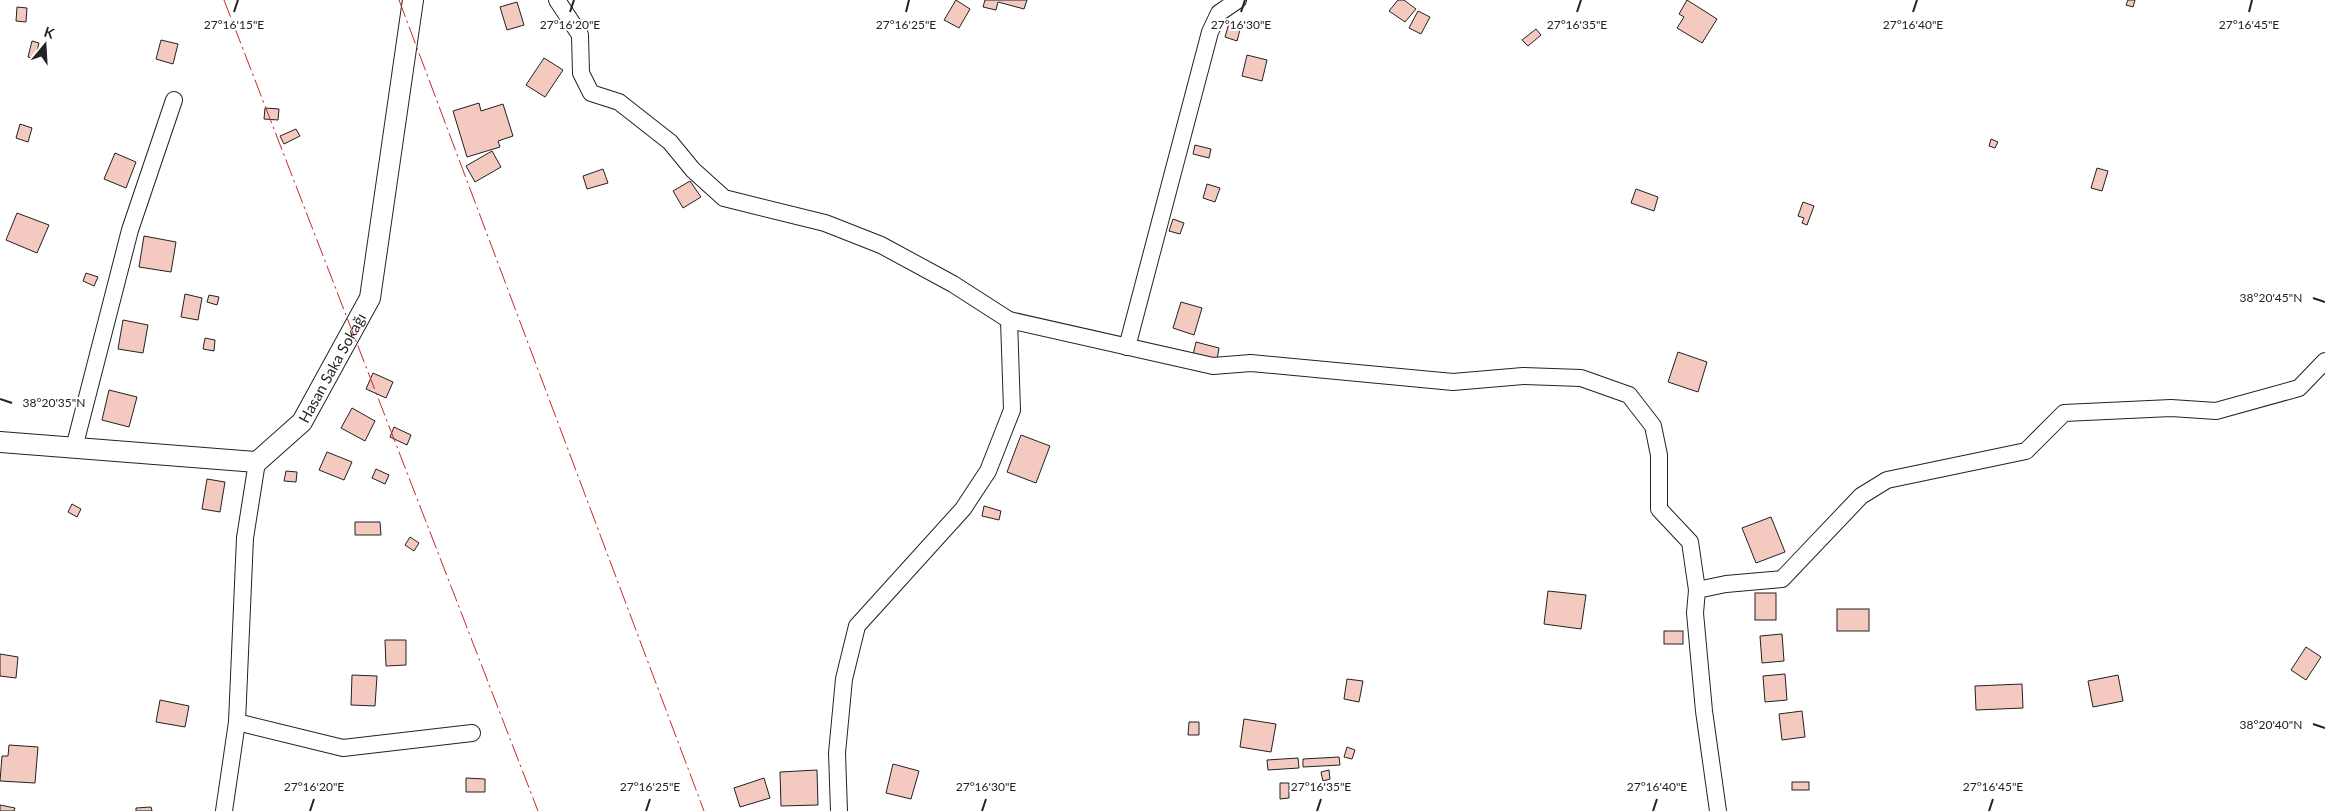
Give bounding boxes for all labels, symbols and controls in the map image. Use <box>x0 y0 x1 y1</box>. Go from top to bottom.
text: 27°16'15"E <box>204 17 264 32</box>
text: 27°16'20"E <box>540 17 600 32</box>
text: 27°16'25"E <box>876 17 936 32</box>
text: 27°16'30"E <box>1211 17 1271 32</box>
text: 27°16'35"E <box>1547 17 1607 32</box>
text: 27°16'40"E <box>1883 17 1943 32</box>
text: 27°16'45"E <box>2219 17 2279 32</box>
north arrow <box>20 20 70 70</box>
text: K <box>42 23 57 42</box>
text: 38°20'45"N <box>2240 290 2302 305</box>
street label: Hasan Saka Sokağı <box>294 310 369 426</box>
text: 38°20'35"N <box>23 395 85 410</box>
text: 38°20'40"N <box>2240 717 2302 732</box>
text: 27°16'20"E <box>284 779 344 794</box>
text: 27°16'25"E <box>620 779 680 794</box>
text: 27°16'30"E <box>956 779 1016 794</box>
text: 27°16'35"E <box>1291 779 1351 794</box>
text: 27°16'40"E <box>1627 779 1687 794</box>
text: 27°16'45"E <box>1963 779 2023 794</box>

